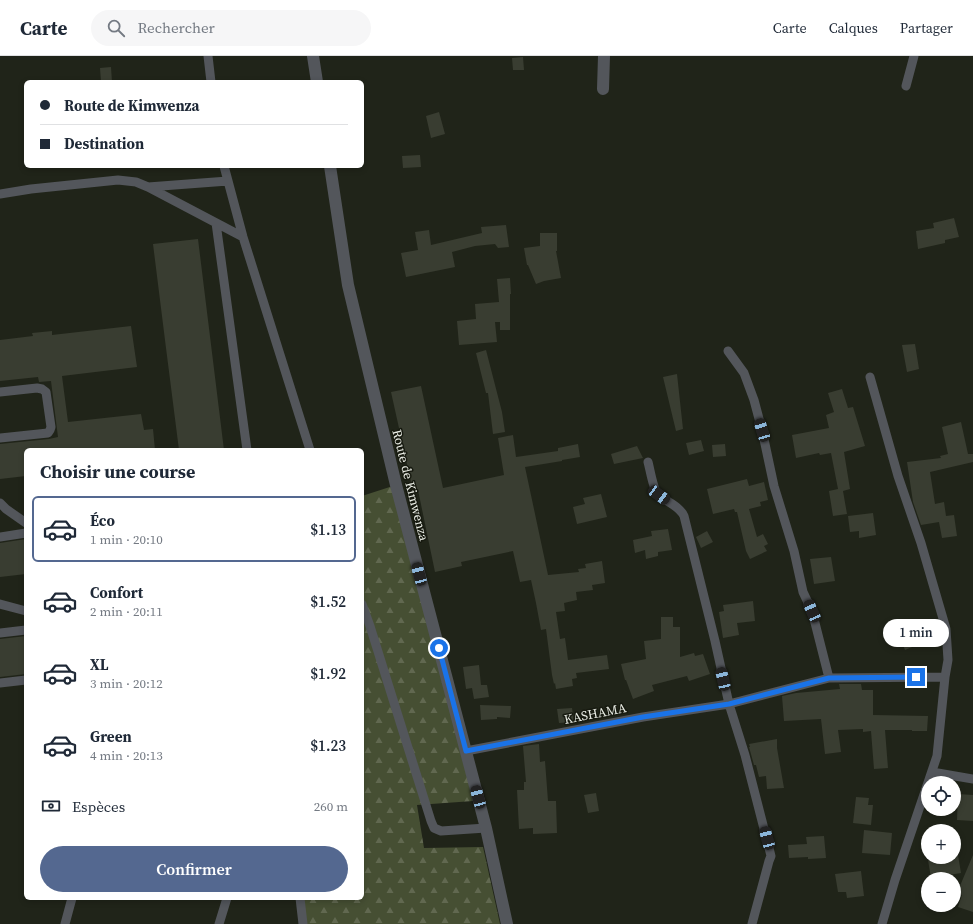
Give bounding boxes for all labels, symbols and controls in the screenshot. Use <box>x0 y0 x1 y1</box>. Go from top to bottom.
search box <box>91 10 371 46</box>
text: Carte <box>20 15 67 41</box>
icon: search <box>105 17 127 39</box>
text: Rechercher <box>137 17 215 38</box>
text: Carte <box>773 18 807 38</box>
text: Calques <box>829 18 878 38</box>
text: Partager <box>900 18 953 38</box>
text: Route de Kimwenza <box>64 95 200 116</box>
text: Destination <box>64 133 144 154</box>
car <box>753 417 771 443</box>
street label: Route de Kimwenza <box>388 428 433 543</box>
text: Choisir une course <box>40 459 195 484</box>
car <box>646 483 672 507</box>
text: Éco <box>90 510 115 531</box>
icon: car <box>42 511 78 547</box>
text: $1.13 <box>310 519 346 540</box>
text: 1 min · 20:10 <box>90 531 163 548</box>
car <box>410 561 428 587</box>
text: Confort <box>90 582 143 603</box>
icon: car <box>42 583 78 619</box>
text: $1.52 <box>310 591 346 612</box>
car <box>802 598 822 624</box>
text: 2 min · 20:11 <box>90 603 163 620</box>
callout: 1 min <box>883 619 949 647</box>
text: 1 min <box>899 624 933 641</box>
route start <box>430 639 448 657</box>
text: XL <box>90 654 109 675</box>
icon: car <box>42 655 78 691</box>
text: $1.92 <box>310 663 346 684</box>
car <box>714 666 732 692</box>
route end <box>907 668 925 686</box>
text: 3 min · 20:12 <box>90 675 163 692</box>
street label: KASHAMA <box>563 699 628 728</box>
text: Green <box>90 726 132 747</box>
icon: car <box>42 727 78 763</box>
text: $1.23 <box>310 735 346 756</box>
text: 4 min · 20:13 <box>90 747 163 764</box>
map controls <box>921 776 961 912</box>
button: locate <box>921 776 961 816</box>
car <box>469 784 487 810</box>
icon: cash <box>40 795 62 817</box>
text: Espèces <box>72 796 125 817</box>
text: 260 m <box>314 798 348 815</box>
button: + <box>921 824 961 864</box>
car <box>758 825 776 851</box>
button: Confirmer <box>40 846 348 892</box>
button: − <box>921 872 961 912</box>

